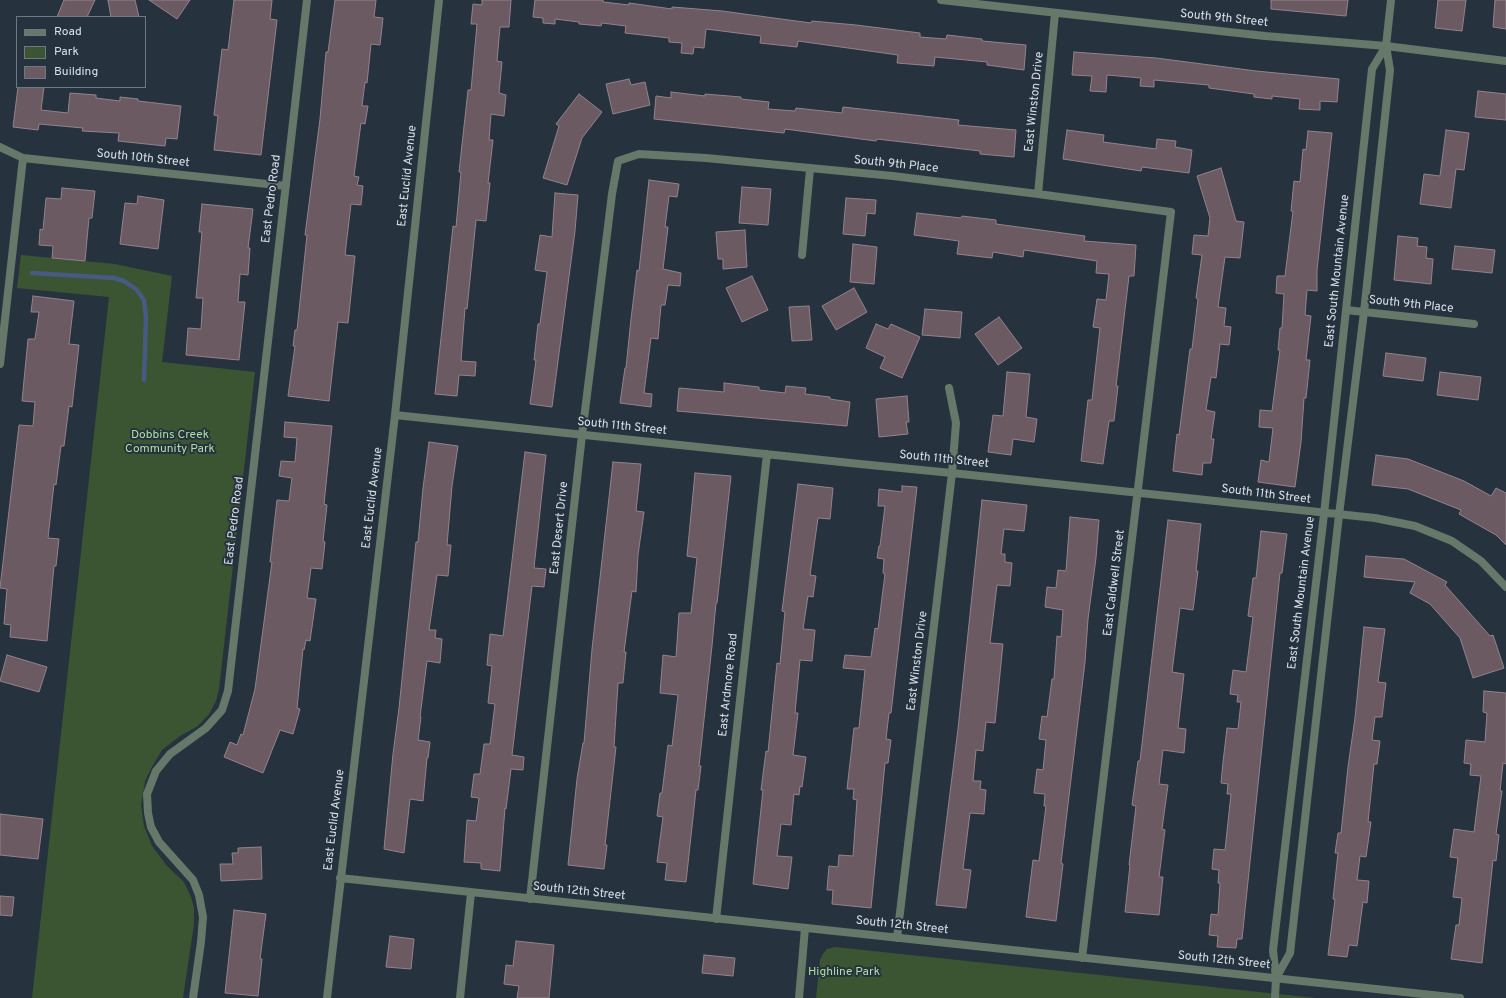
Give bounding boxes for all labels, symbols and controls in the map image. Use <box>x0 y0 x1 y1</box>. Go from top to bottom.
street label: South 9th Street <box>1179 7 1269 31</box>
legend <box>16 16 146 88</box>
text: Road <box>54 24 82 40</box>
text: Park <box>54 44 79 60</box>
street label: East Winston Drive <box>1023 51 1047 153</box>
text: Building <box>54 64 98 80</box>
street label: East Euclid Avenue <box>396 124 420 228</box>
street label: South 10th Street <box>96 147 190 171</box>
street label: South 9th Place <box>853 153 939 177</box>
street label: East Pedro Road <box>259 154 285 244</box>
street label: East South Mountain Avenue <box>1323 194 1353 348</box>
street label: South 9th Place <box>1368 293 1454 317</box>
street label: South 11th Street <box>576 415 668 439</box>
park label: Dobbins Creek Community Park <box>125 429 215 457</box>
street label: East Euclid Avenue <box>360 446 386 550</box>
street label: South 11th Street <box>898 448 990 472</box>
street label: East Pedro Road <box>222 476 248 566</box>
street label: East Desert Drive <box>548 481 572 575</box>
street label: South 11th Street <box>1220 482 1312 508</box>
street label: East South Mountain Avenue <box>1285 516 1319 670</box>
street label: East Caldwell Street <box>1101 529 1129 637</box>
street label: East Winston Drive <box>905 610 931 712</box>
street label: East Ardmore Road <box>716 633 742 737</box>
street label: East Euclid Avenue <box>322 768 348 872</box>
street label: South 12th Street <box>532 880 626 904</box>
street label: South 12th Street <box>855 914 949 938</box>
street label: South 12th Street <box>1177 949 1271 973</box>
park label: Highline Park <box>808 966 880 980</box>

